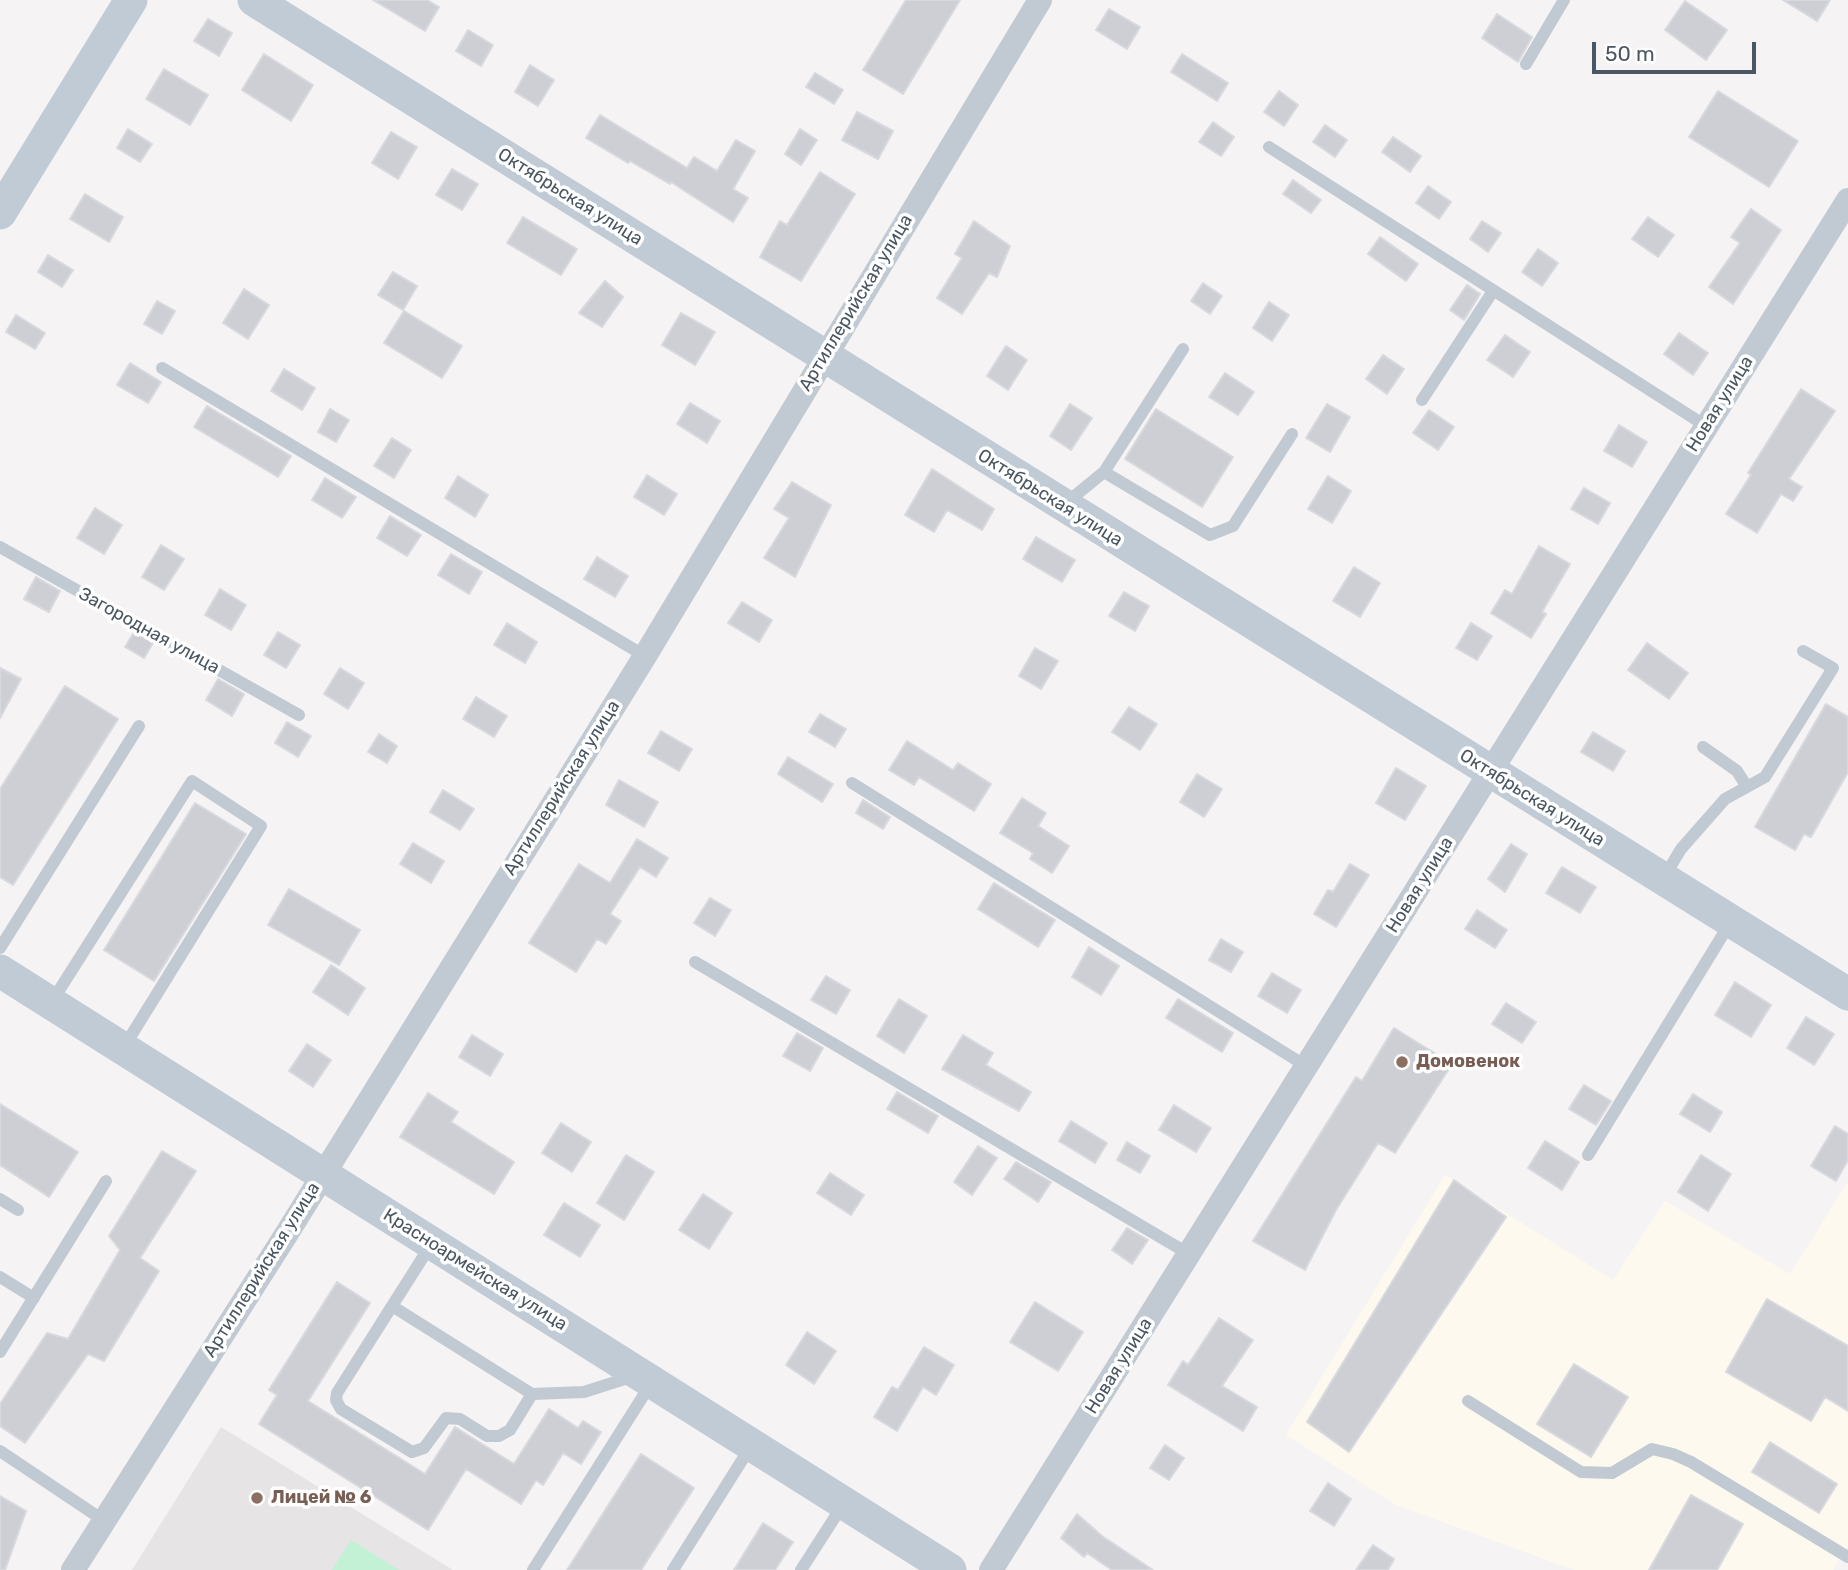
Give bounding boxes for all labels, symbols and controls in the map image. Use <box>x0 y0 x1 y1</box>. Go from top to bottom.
scale bar <box>1596 28 1760 72</box>
text: 50 m <box>1605 41 1655 66</box>
street label: Октябрьская улица <box>494 144 646 250</box>
street label: Артиллерийская улица <box>795 211 917 395</box>
street label: Новая улица <box>1682 352 1758 456</box>
street label: Октябрьская улица <box>974 445 1126 551</box>
street label: Загородная улица <box>75 583 223 679</box>
street label: Артиллерийская улица <box>499 697 625 879</box>
street label: Октябрьская улица <box>1456 745 1608 851</box>
street label: Новая улица <box>1382 833 1458 937</box>
place label: Домовенок <box>1416 1051 1520 1073</box>
marker: Домовенок <box>1394 1054 1410 1070</box>
street label: Артиллерийская улица <box>199 1179 325 1361</box>
street label: Красноармейская улица <box>379 1204 571 1336</box>
street label: Новая улица <box>1081 1314 1157 1418</box>
place label: Лицей № 6 <box>271 1487 372 1509</box>
marker: Лицей № 6 <box>249 1490 265 1506</box>

